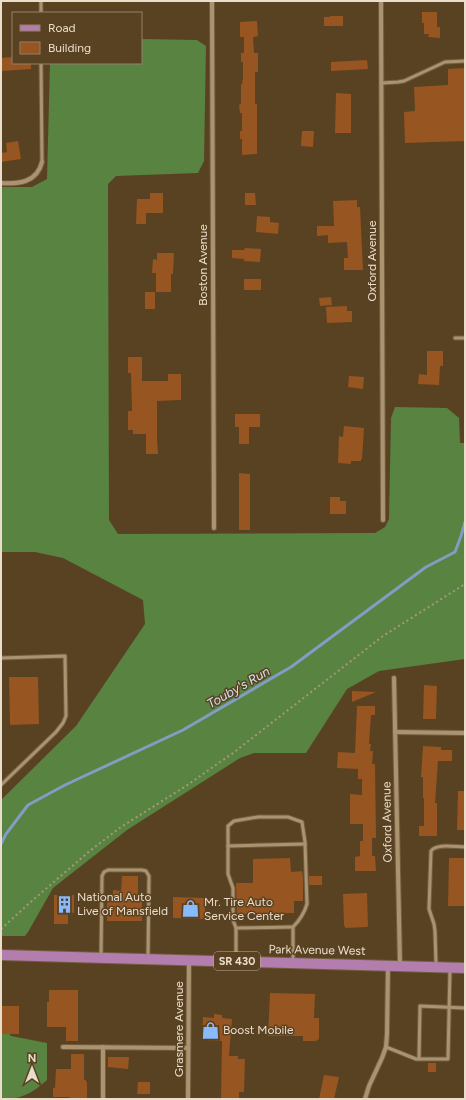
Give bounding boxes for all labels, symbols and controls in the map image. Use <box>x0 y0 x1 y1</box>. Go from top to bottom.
legend <box>12 12 142 64</box>
text: Road <box>48 21 76 35</box>
text: Building <box>48 41 91 55</box>
street label: Oxford Avenue <box>365 220 379 302</box>
street label: Boston Avenue <box>196 224 210 306</box>
water label: Touby's Run <box>204 663 272 711</box>
street label: Oxford Avenue <box>379 781 395 863</box>
place label: National Auto Live of Mansfield <box>77 890 168 918</box>
building icon: National Auto Live of Mansfield <box>54 894 74 914</box>
place label: Mr. Tire Auto Service Center <box>204 895 284 923</box>
shop icon: Mr. Tire Auto Service Center <box>181 899 201 919</box>
street label: Park Avenue West <box>268 942 366 958</box>
road number: SR 430 <box>214 952 260 970</box>
street label: Grasmere Avenue <box>172 981 186 1077</box>
shop icon: Boost Mobile <box>200 1020 220 1040</box>
place label: Boost Mobile <box>223 1023 294 1037</box>
north arrow <box>12 1048 52 1088</box>
text: N <box>28 1052 36 1065</box>

